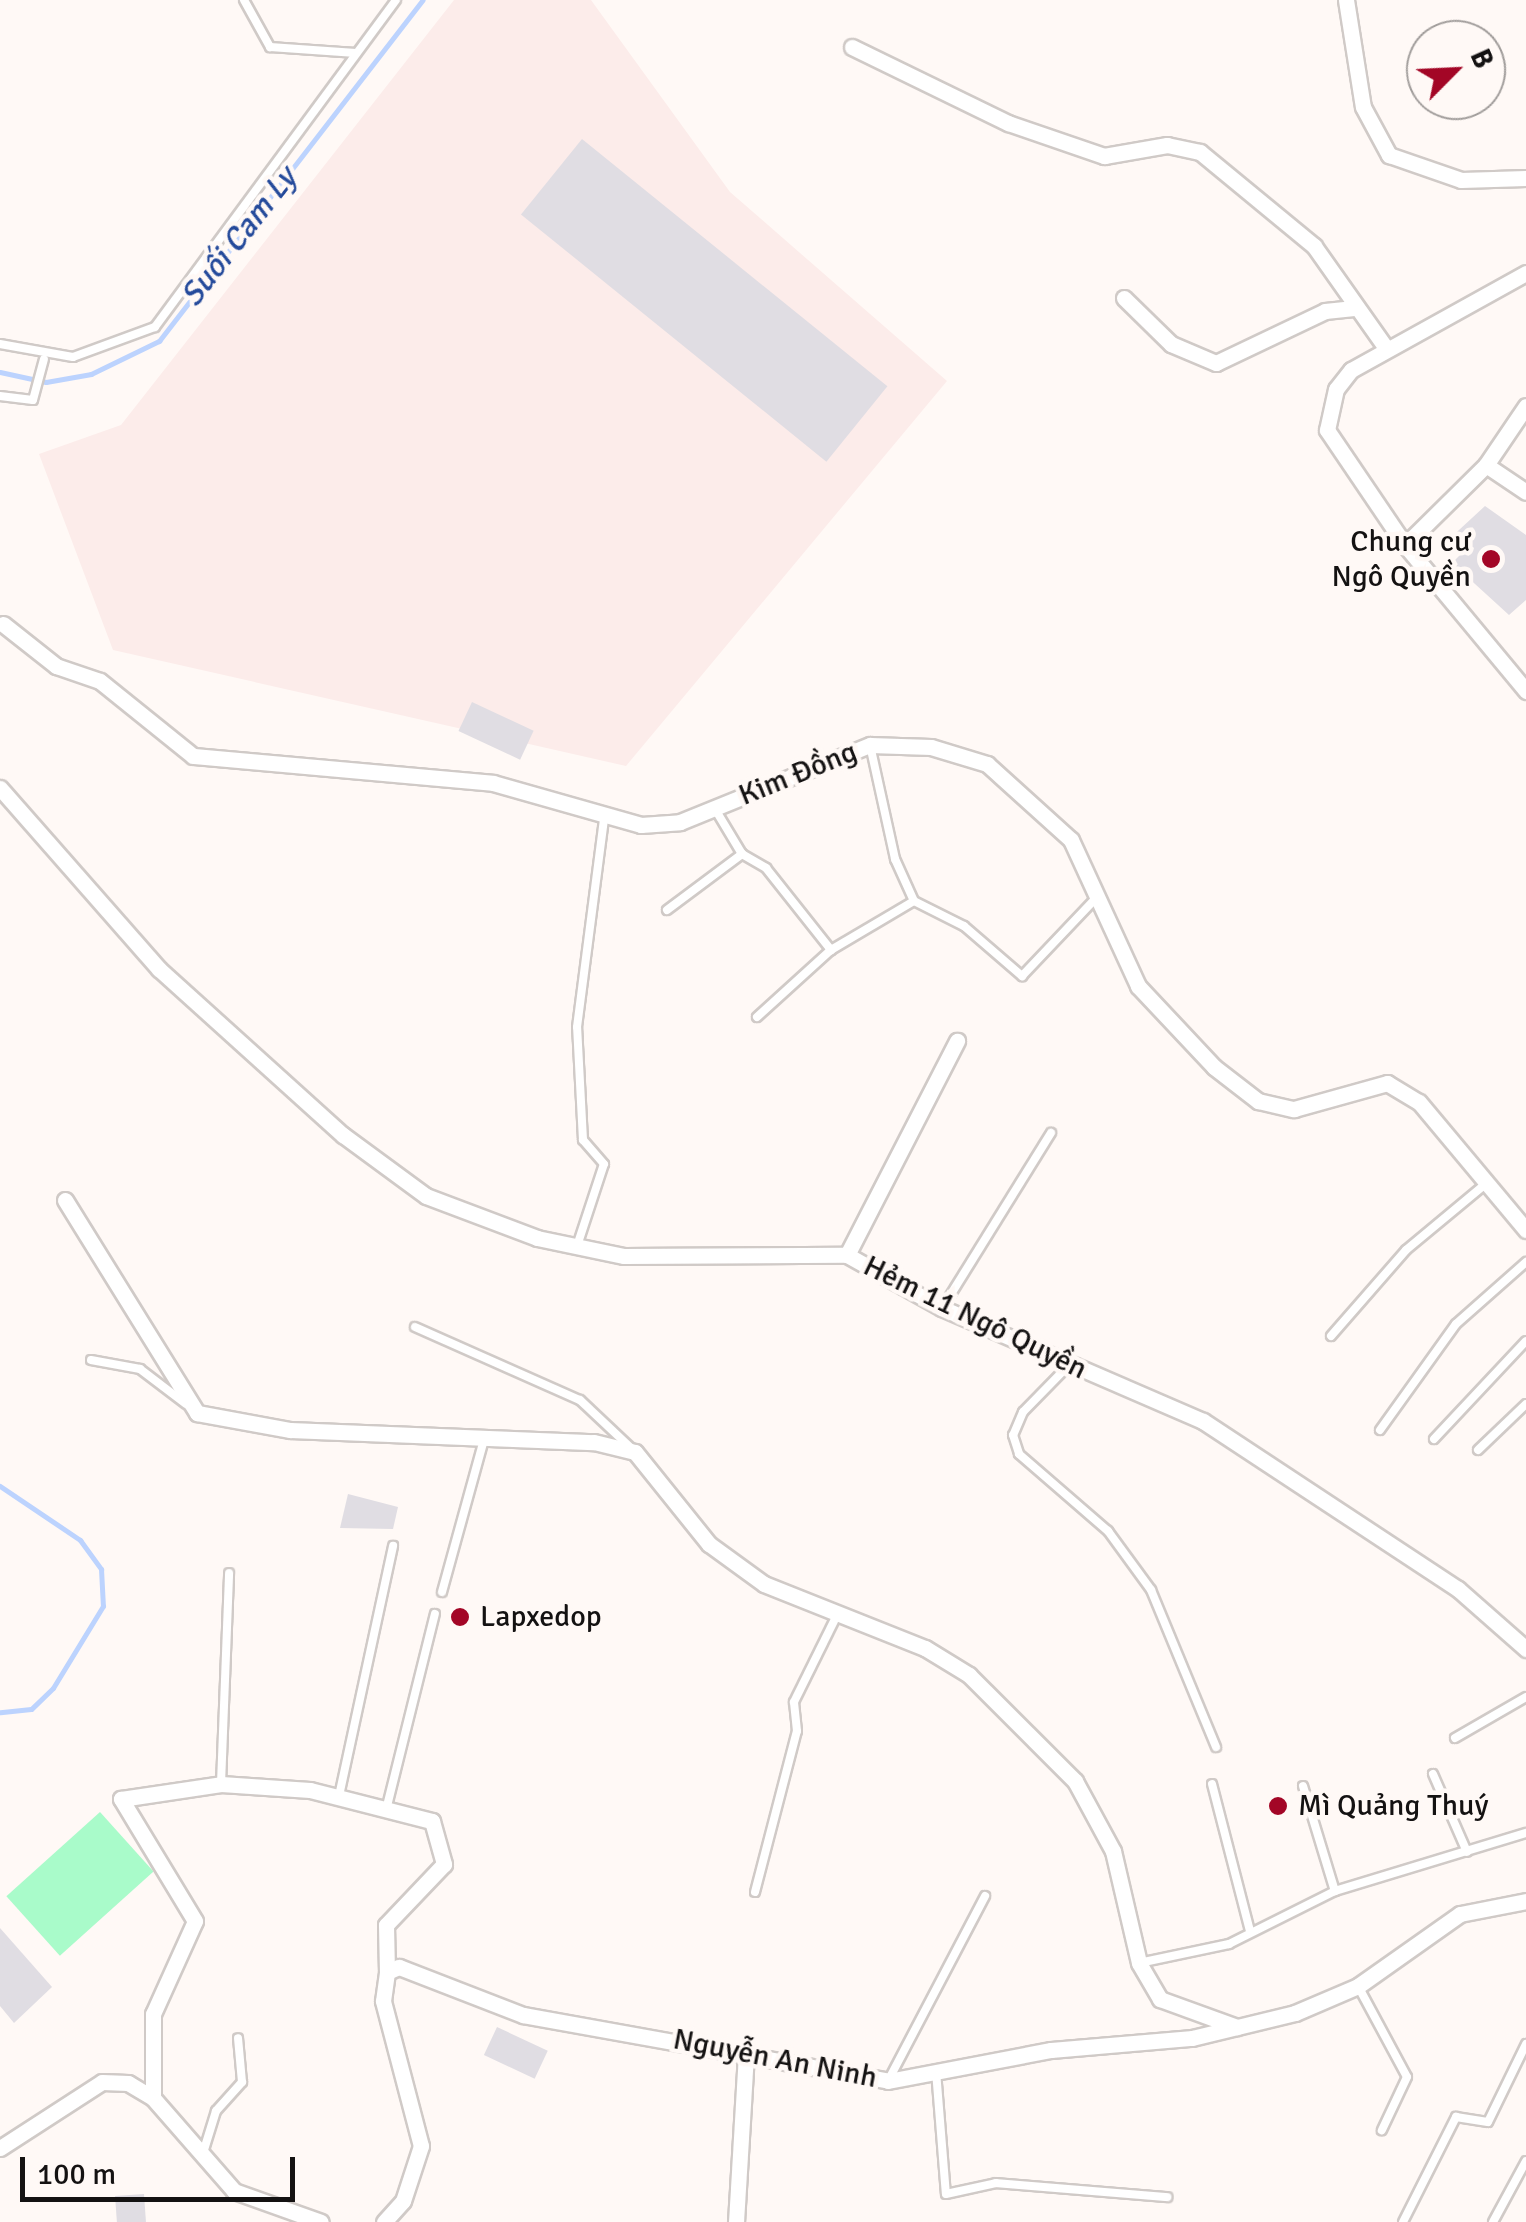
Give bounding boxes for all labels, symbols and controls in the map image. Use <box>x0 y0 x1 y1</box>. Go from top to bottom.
north arrow <box>1406 20 1506 120</box>
text: B <box>1463 44 1501 73</box>
water label: Suối Cam Ly <box>173 160 305 314</box>
place label: Chung cư Ngô Quyền <box>1332 524 1471 594</box>
marker: Chung cư Ngô Quyền <box>1480 548 1502 570</box>
street label: Kim Đồng <box>734 734 862 814</box>
street label: Hẻm 11 Ngô Quyền <box>857 1248 1093 1388</box>
place label: Lapxedop <box>480 1599 602 1635</box>
marker: Lapxedop <box>449 1606 471 1628</box>
place label: Mì Quảng Thuý <box>1298 1788 1488 1824</box>
marker: Mì Quảng Thuý <box>1267 1795 1289 1817</box>
street label: Nguyễn An Ninh <box>670 2022 880 2096</box>
scale bar <box>25 2137 300 2199</box>
text: 100 m <box>37 2156 116 2193</box>

